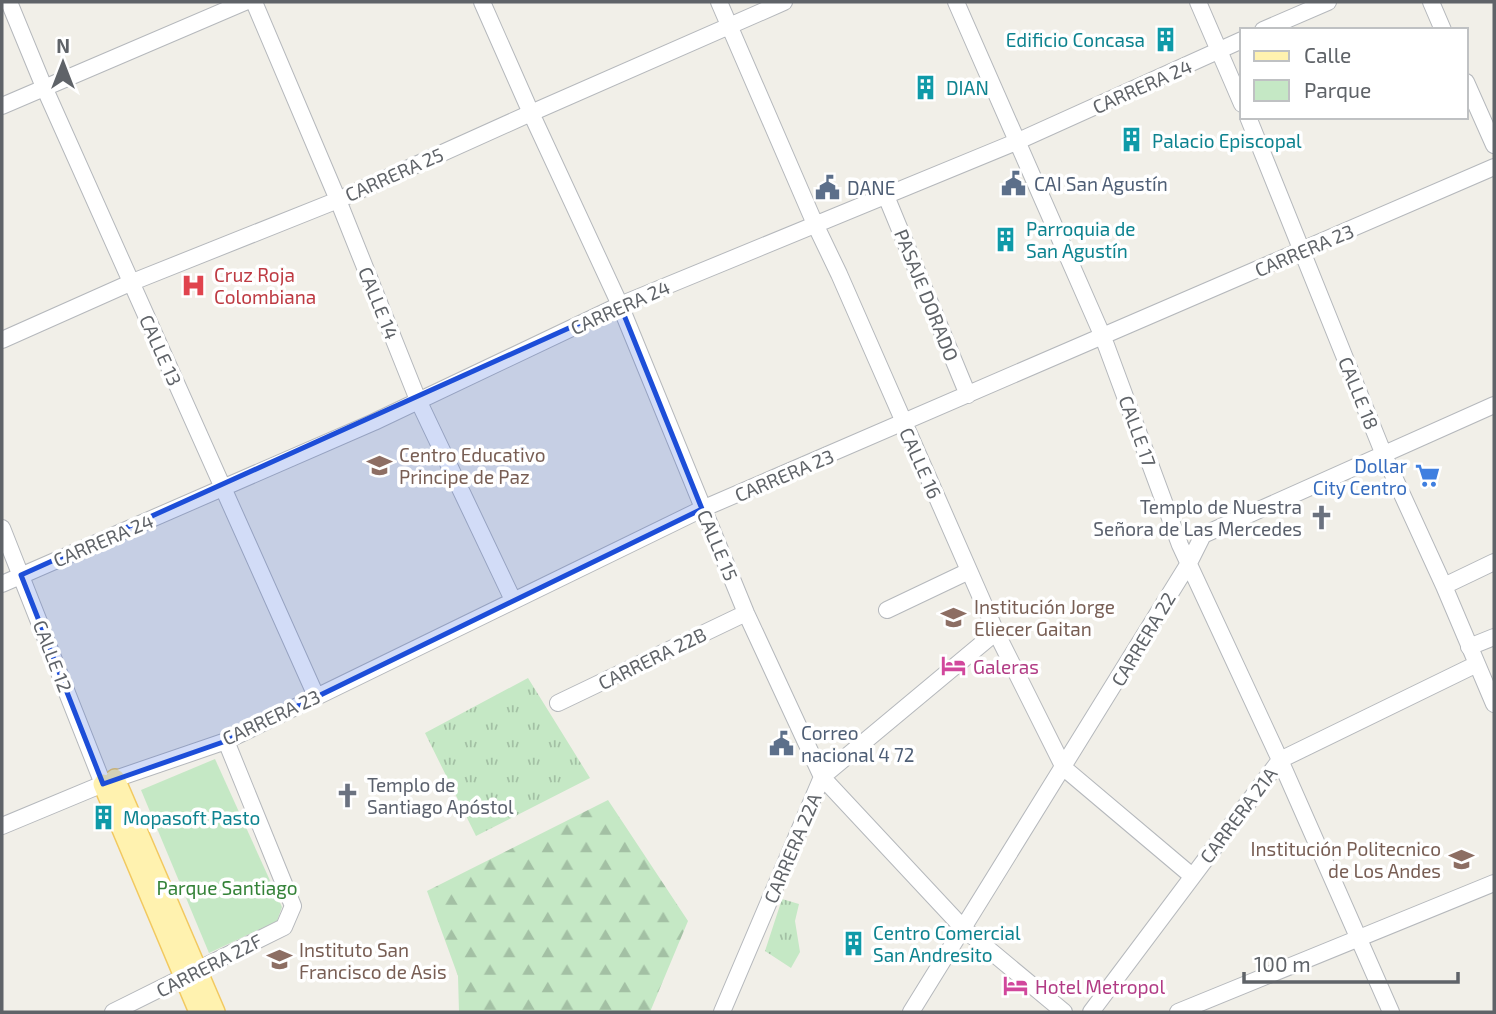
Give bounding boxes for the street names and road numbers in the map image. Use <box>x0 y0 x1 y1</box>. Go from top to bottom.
street label: CARRERA 24 <box>1089 54 1195 118</box>
street label: CARRERA 25 <box>341 142 447 206</box>
street label: CARRERA 23 <box>1251 219 1357 281</box>
street label: PASAJE DORADO <box>890 226 964 364</box>
street label: CALLE 14 <box>354 263 404 343</box>
street label: CARRERA 24 <box>567 275 673 339</box>
street label: CALLE 13 <box>135 311 187 389</box>
street label: CALLE 18 <box>1334 353 1384 433</box>
street label: CALLE 17 <box>1114 392 1162 470</box>
street label: CALLE 16 <box>895 424 947 502</box>
street label: CARRERA 23 <box>731 444 837 506</box>
street label: CALLE 15 <box>693 506 743 584</box>
street label: CARRERA 24 <box>49 509 157 571</box>
street label: CARRERA 22 <box>1106 588 1180 690</box>
street label: CALLE 12 <box>29 617 77 695</box>
street label: CARRERA 22B <box>594 622 710 694</box>
street label: CARRERA 23 <box>218 684 324 750</box>
street label: CARRERA 21A <box>1194 762 1282 868</box>
street label: CARRERA 22A <box>758 789 826 906</box>
street label: CARRERA 22F <box>152 928 266 1002</box>

